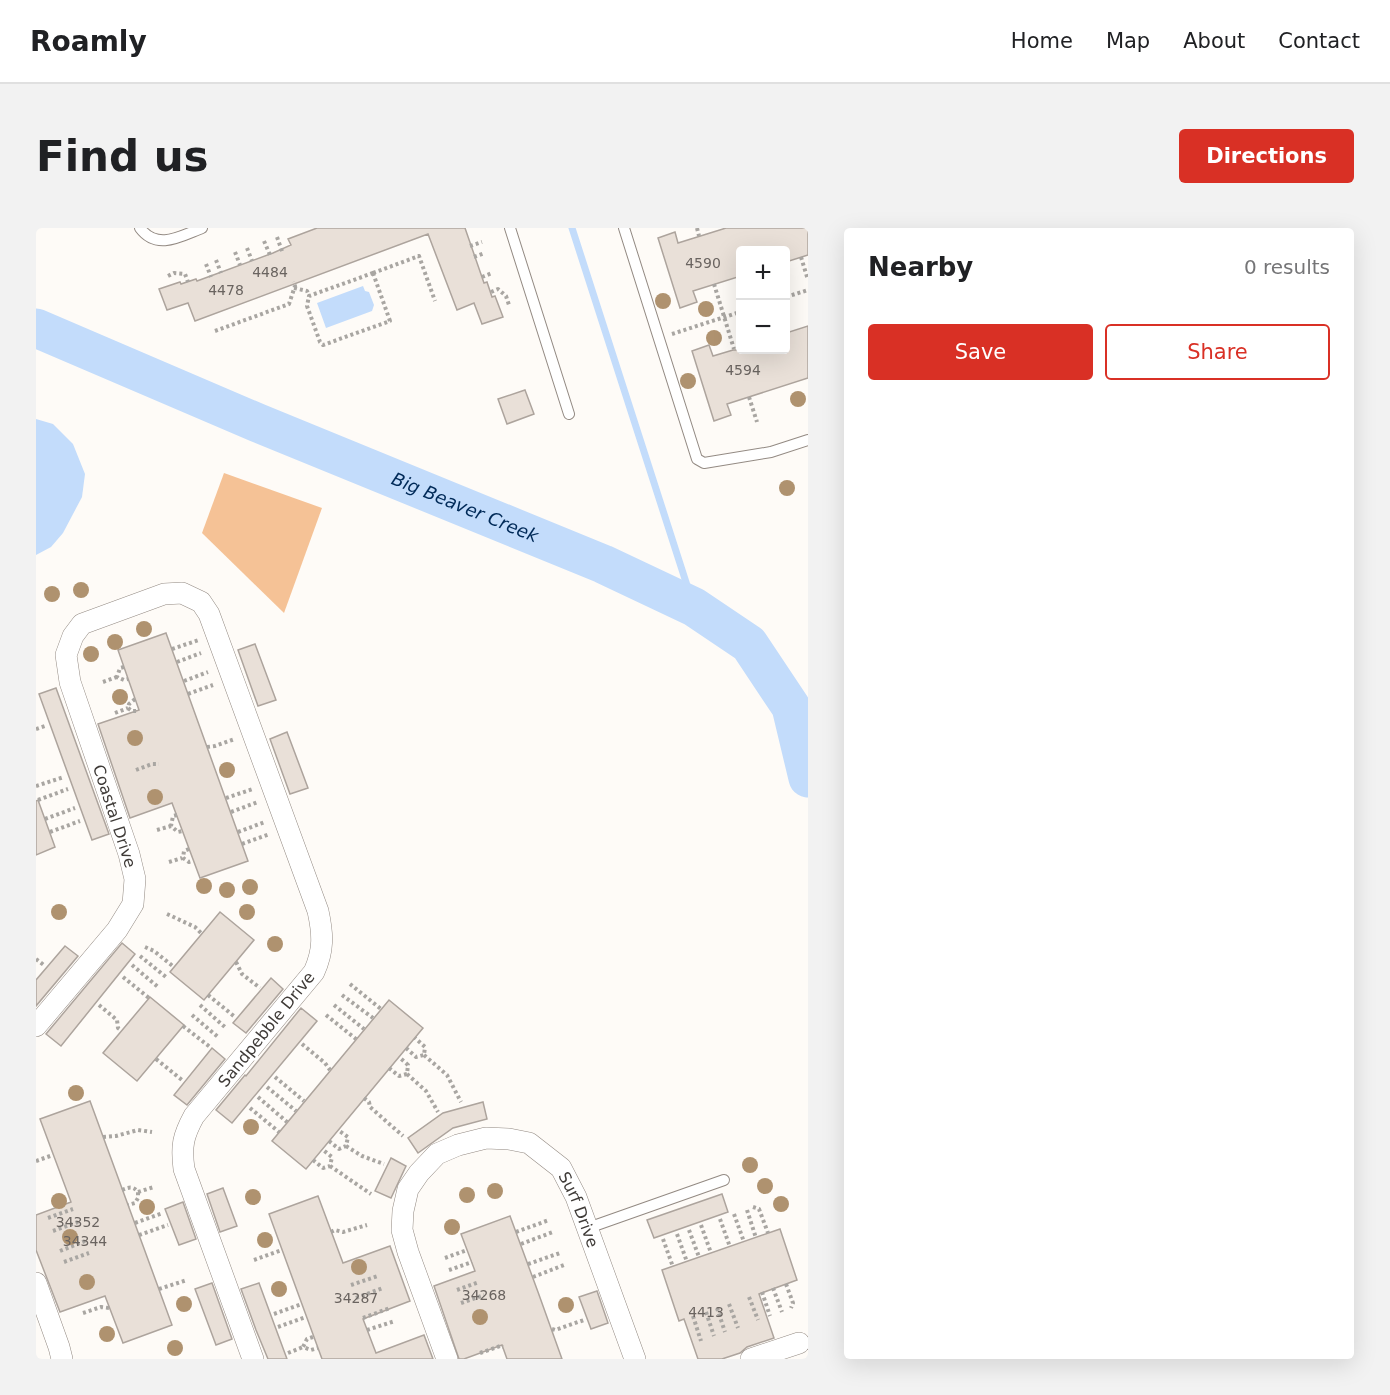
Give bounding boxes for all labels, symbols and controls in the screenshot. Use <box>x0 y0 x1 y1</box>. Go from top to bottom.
text: Roamly <box>30 25 147 58</box>
text: Home <box>1011 29 1073 53</box>
text: Map <box>1106 29 1150 53</box>
text: About <box>1183 29 1245 53</box>
text: Contact <box>1278 29 1360 53</box>
button: Directions <box>1179 129 1354 183</box>
text: Find us <box>36 132 209 181</box>
map controls <box>736 246 790 354</box>
button: + <box>736 246 790 300</box>
text: Nearby <box>868 252 973 282</box>
house number: 4590 <box>685 255 721 271</box>
text: 0 results <box>1244 255 1330 279</box>
house number: 4484 <box>252 264 288 280</box>
house number: 4478 <box>208 282 244 298</box>
button: − <box>736 300 790 354</box>
button: Save <box>868 324 1093 380</box>
button: Share <box>1105 324 1330 380</box>
house number: 4594 <box>725 362 761 378</box>
water label: Big Beaver Creek <box>389 468 543 547</box>
street label: Coastal Drive <box>89 762 140 870</box>
street label: Sandpebble Drive <box>214 968 319 1091</box>
street label: Surf Drive <box>555 1169 603 1250</box>
house number: 34352 <box>56 1214 100 1230</box>
house number: 34344 <box>63 1233 107 1249</box>
house number: 34268 <box>462 1287 506 1303</box>
house number: 34287 <box>334 1290 378 1306</box>
house number: 4413 <box>688 1304 724 1320</box>

